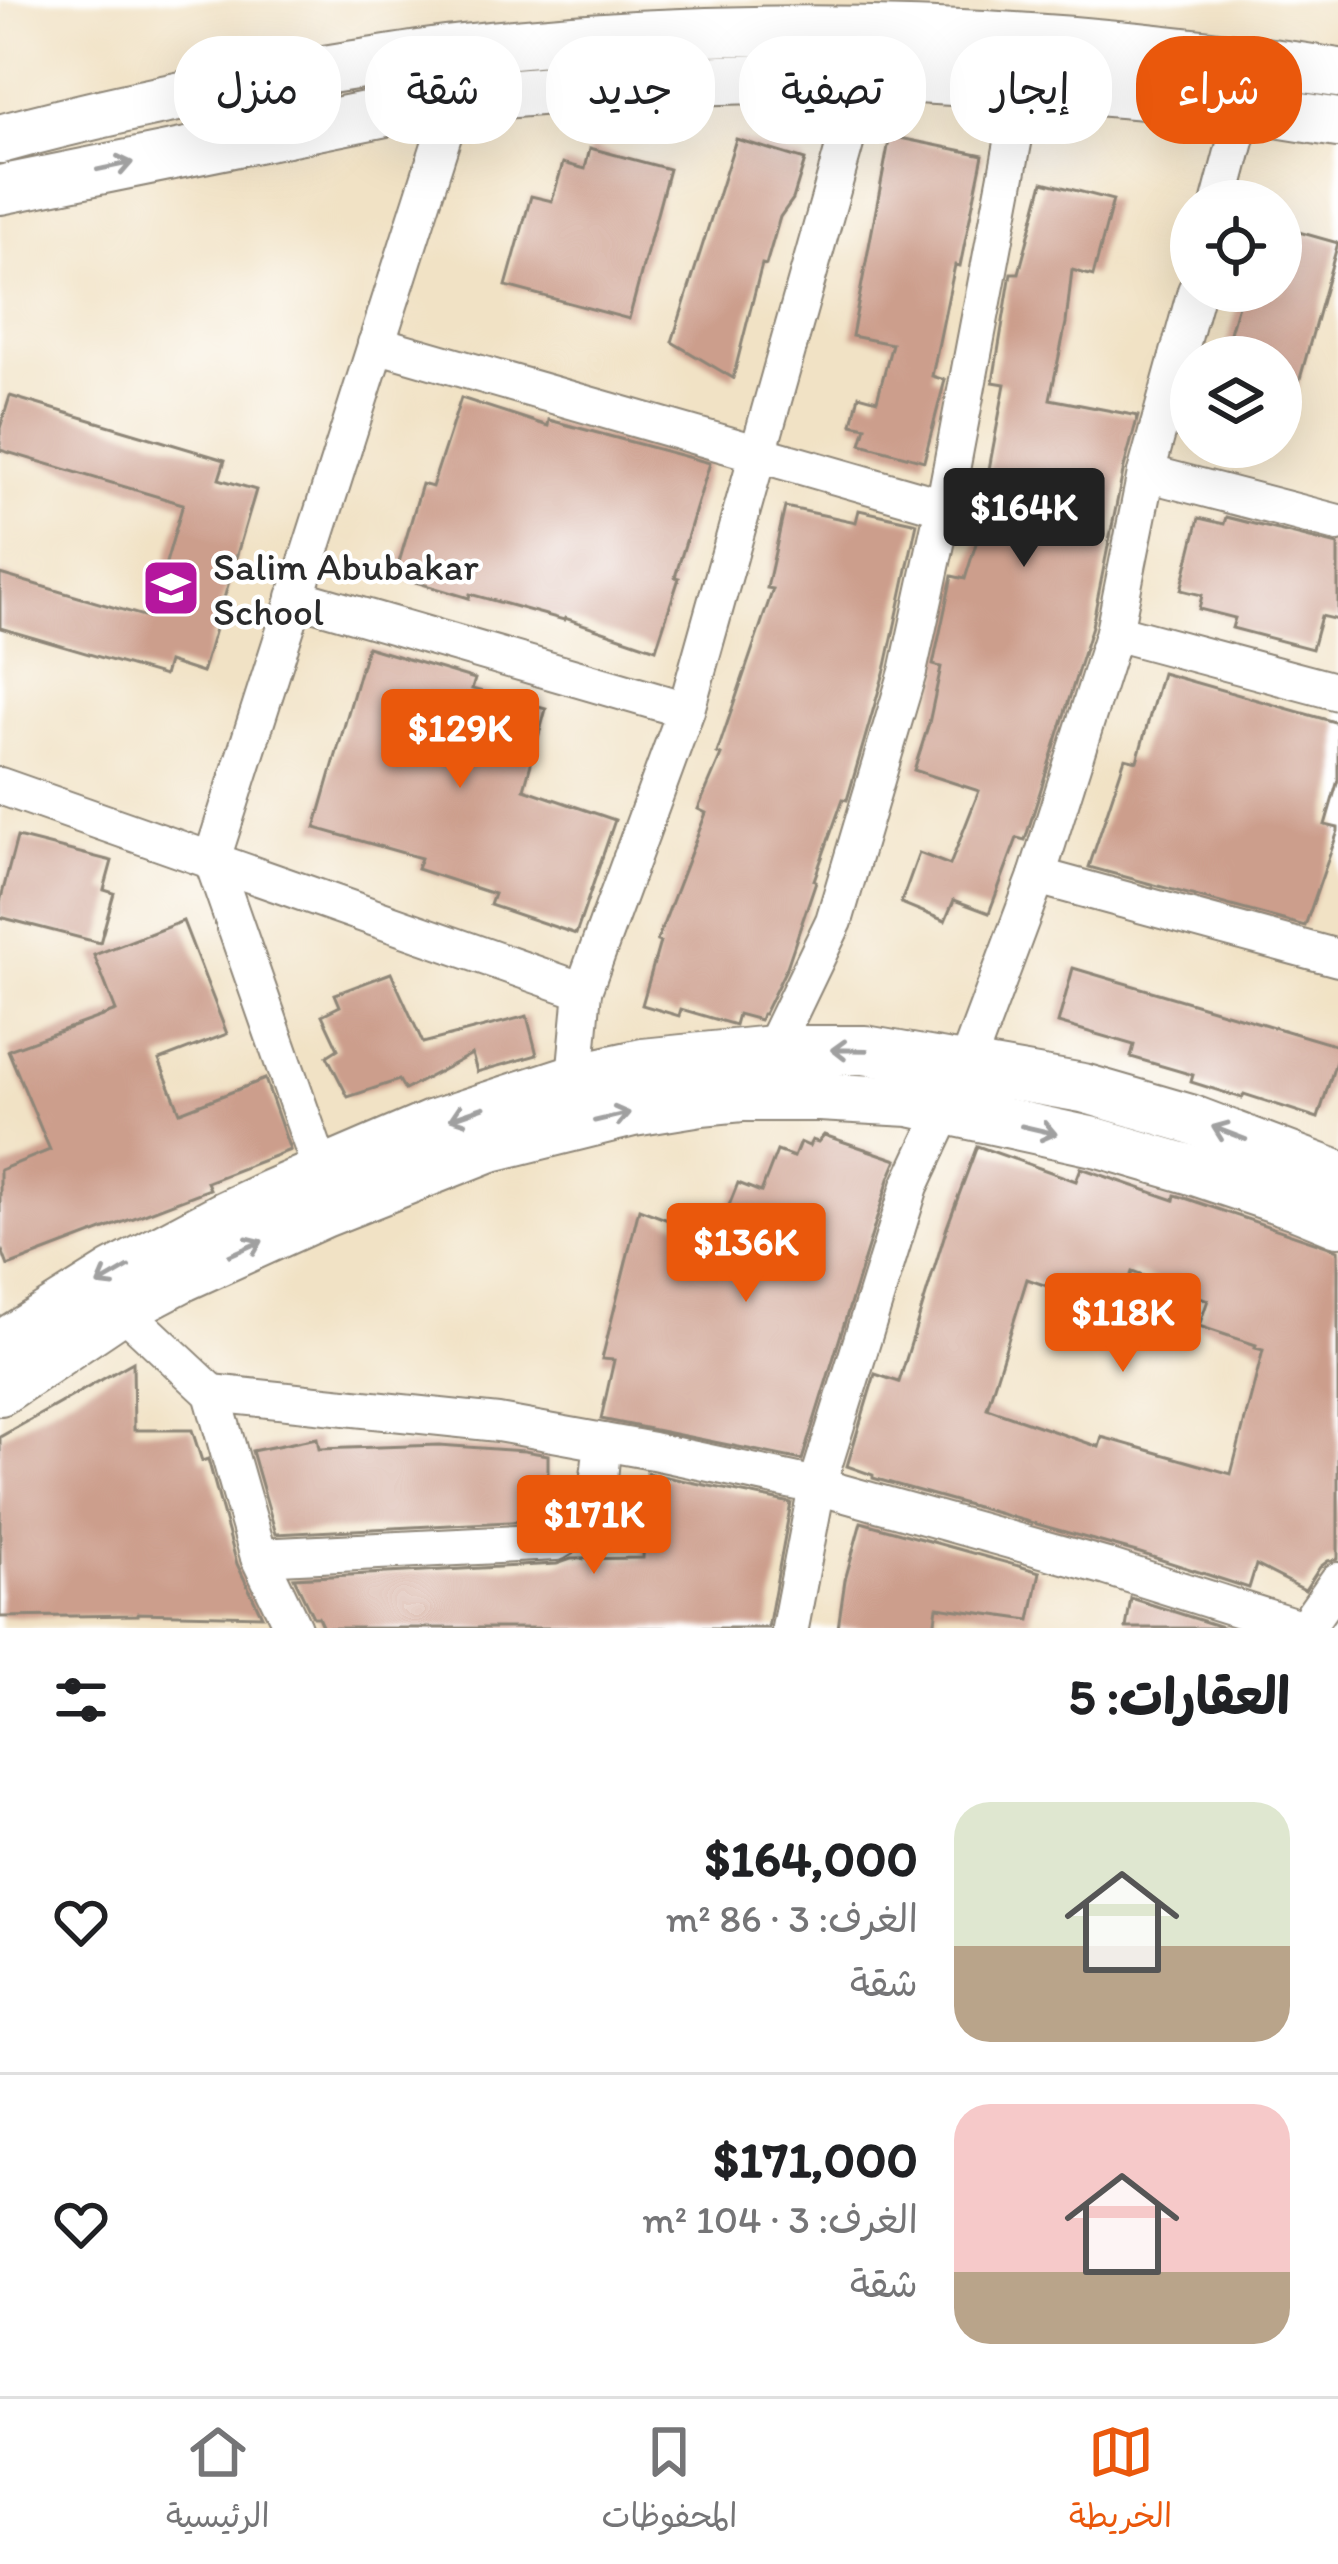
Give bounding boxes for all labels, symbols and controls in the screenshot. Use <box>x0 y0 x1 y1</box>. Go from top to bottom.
chip: منزل <box>174 36 341 144</box>
chip: شقة <box>365 36 522 144</box>
chip: جديد <box>546 36 715 144</box>
chip: تصفية <box>739 36 926 144</box>
chip: إيجار <box>950 36 1112 144</box>
chip: شراء <box>1136 36 1302 144</box>
one-way arrow <box>94 154 133 176</box>
map controls <box>1170 180 1302 468</box>
button: locate <box>1170 180 1302 312</box>
button: layers <box>1170 336 1302 468</box>
pin: $164K <box>940 468 1108 570</box>
text: $164K <box>971 483 1077 530</box>
place label: Salim Abubakar School <box>213 543 479 635</box>
school or university icon: Salim Abubakar School <box>140 557 202 619</box>
pin: $129K <box>376 689 544 791</box>
text: $129K <box>408 704 512 751</box>
one-way arrow <box>830 1039 869 1061</box>
one-way arrow <box>449 1104 486 1125</box>
one-way arrow <box>592 1105 630 1127</box>
one-way arrow <box>1020 1119 1058 1142</box>
one-way arrow <box>1211 1121 1248 1143</box>
pin: $136K <box>662 1203 830 1305</box>
text: $136K <box>694 1218 798 1265</box>
one-way arrow <box>227 1236 263 1258</box>
one-way arrow <box>96 1265 131 1288</box>
pin: $118K <box>1039 1273 1207 1375</box>
text: $118K <box>1072 1288 1174 1335</box>
pin: $171K <box>510 1475 678 1577</box>
text: $171K <box>544 1490 644 1537</box>
text: العقارات: 5 <box>1068 1666 1290 1727</box>
icon: filters <box>48 1667 114 1733</box>
text: $164,000 <box>705 1828 918 1889</box>
icon: home <box>1050 1850 1194 1994</box>
icon: heart <box>48 1889 114 1955</box>
text: الغرف: 3 · 86 m² <box>666 1895 918 1942</box>
text: شقة <box>850 1959 918 2006</box>
text: $171,000 <box>713 2129 918 2190</box>
icon: home <box>1050 2152 1194 2296</box>
icon: heart <box>48 2191 114 2257</box>
text: الغرف: 3 · 104 m² <box>642 2196 918 2243</box>
text: شقة <box>850 2260 918 2307</box>
tab: الرئيسية <box>166 2419 270 2545</box>
tab: المحفوظات <box>601 2419 737 2545</box>
tab: الخريطة <box>1069 2419 1172 2545</box>

